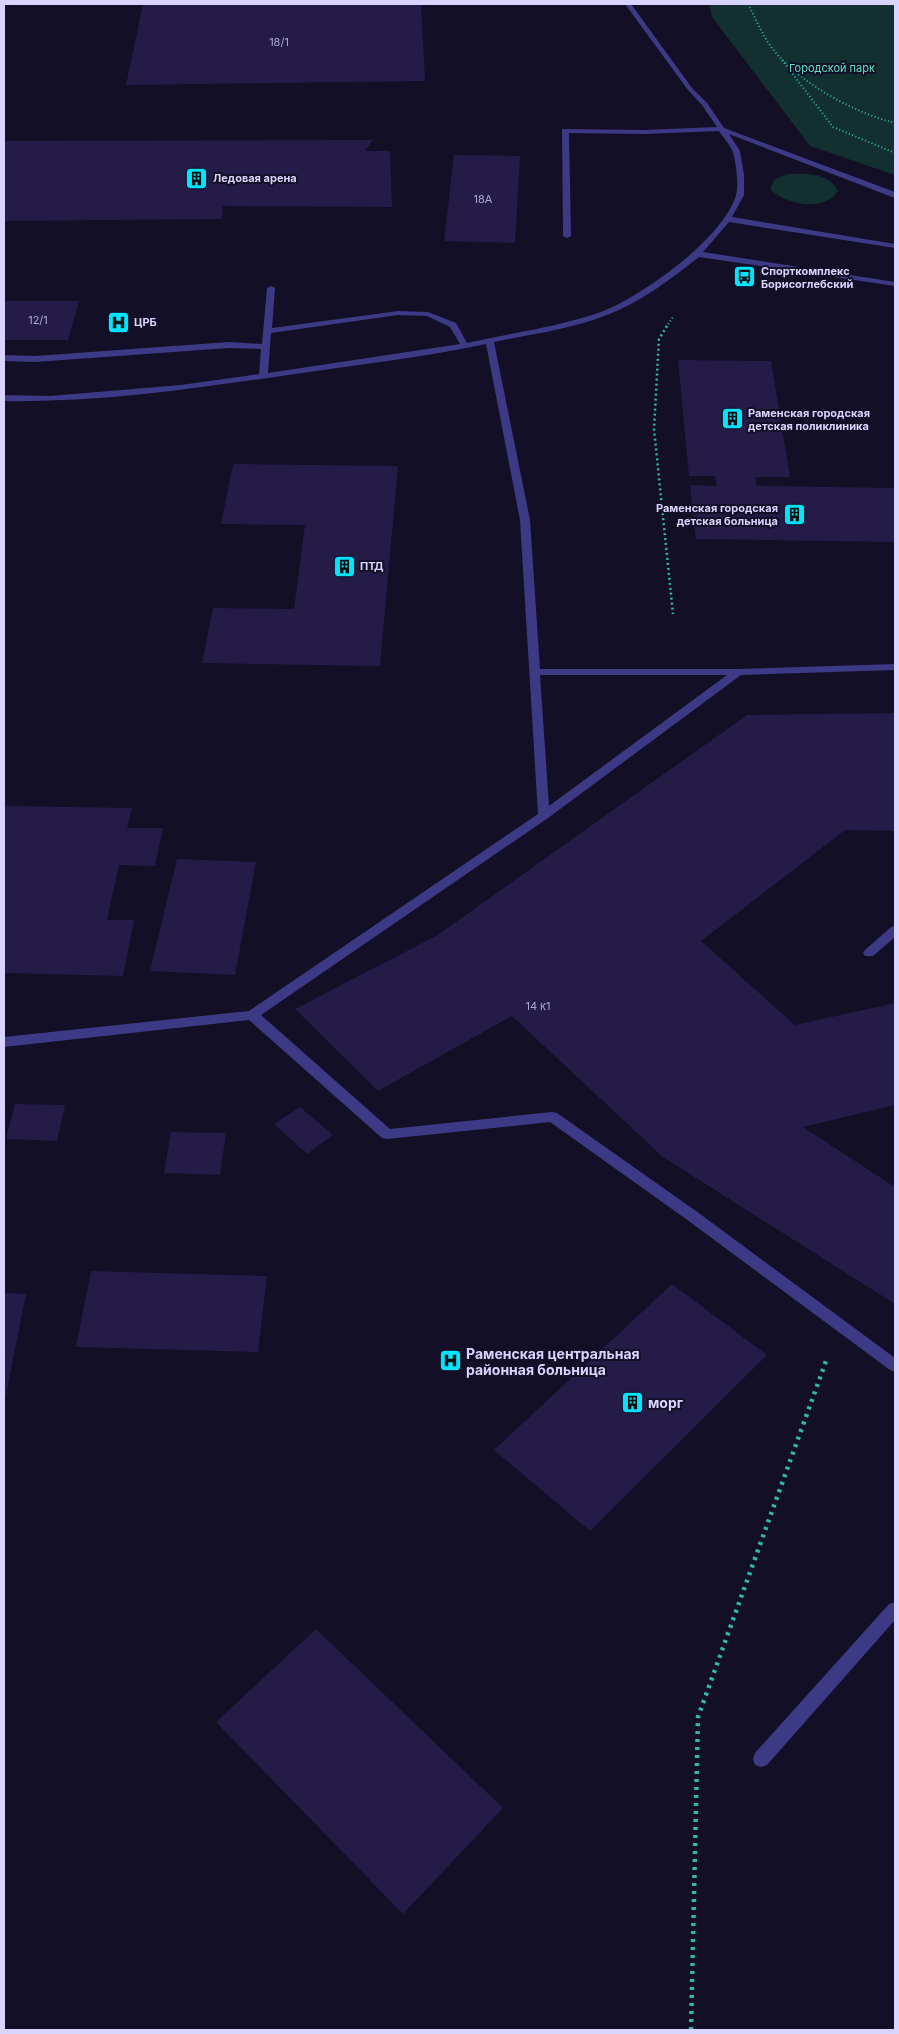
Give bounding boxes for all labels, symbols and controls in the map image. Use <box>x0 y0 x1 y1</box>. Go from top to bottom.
house number: 18/1 <box>269 35 289 49</box>
park label: Городской парк <box>789 61 875 75</box>
building icon: Ледовая арена <box>185 166 209 190</box>
place label: Ледовая арена <box>213 171 297 185</box>
house number: 18А <box>474 192 493 206</box>
place label: Спорткомплекс Борисоглебский <box>761 264 853 291</box>
bus stop icon: Спорткомплекс Борисоглебский <box>733 265 757 289</box>
hospital icon: ЦРБ <box>106 310 130 334</box>
house number: 12/1 <box>28 313 48 327</box>
place label: ЦРБ <box>134 315 157 329</box>
place label: Раменская городская детская поликлиника <box>748 406 870 433</box>
building icon: Раменская городская детская поликлиника <box>720 407 744 431</box>
place label: Раменская городская детская больница <box>656 501 778 528</box>
building icon: Раменская городская детская больница <box>782 502 806 526</box>
building icon: ПТД <box>332 554 356 578</box>
place label: ПТД <box>360 559 384 573</box>
house number: 14 к1 <box>525 999 551 1013</box>
place label: Раменская центральная районная больница <box>466 1345 640 1378</box>
hospital icon: Раменская центральная районная больница <box>438 1349 462 1373</box>
building icon: морг <box>620 1390 644 1414</box>
place label: морг <box>648 1394 684 1411</box>

